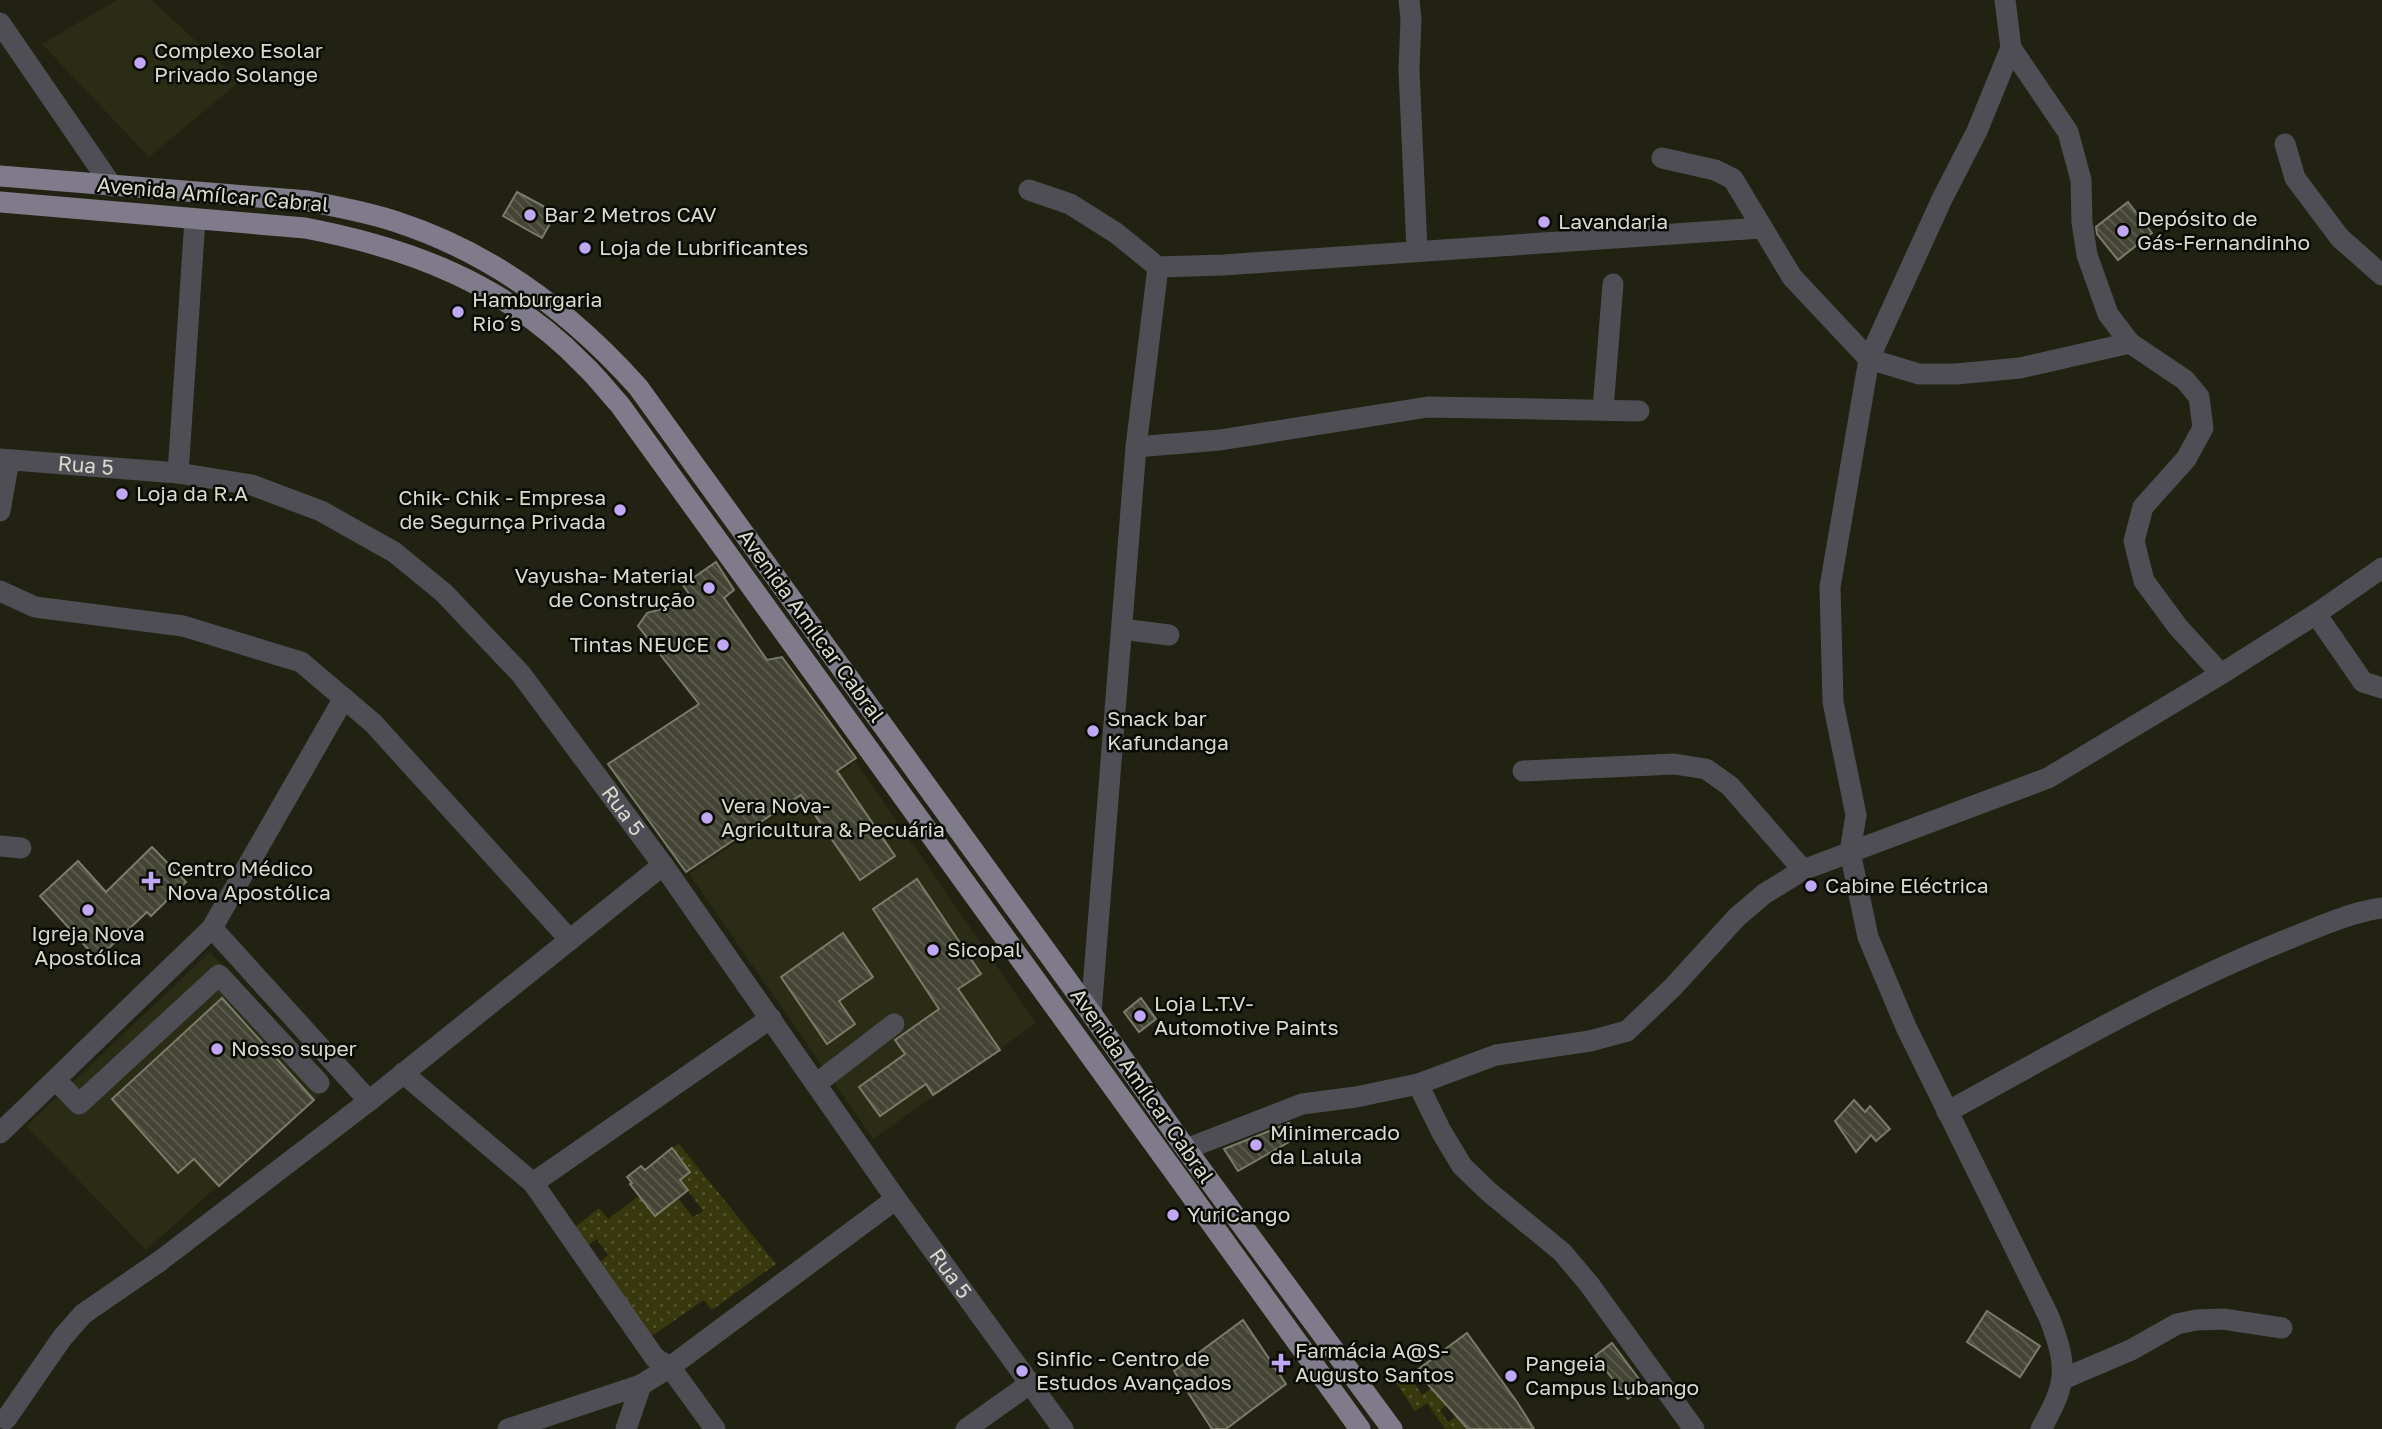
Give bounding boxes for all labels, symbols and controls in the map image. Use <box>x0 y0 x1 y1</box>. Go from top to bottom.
place label: Complexo Esolar Privado Solange <box>154 37 323 87</box>
marker: Complexo Esolar Privado Solange <box>132 55 148 71</box>
street label: Avenida Amílcar Cabral <box>96 171 330 217</box>
place label: Bar 2 Metros CAV <box>544 201 717 227</box>
place label: Depósito de Gás-Fernandinho <box>2137 205 2310 255</box>
marker: Bar 2 Metros CAV <box>522 207 538 223</box>
place label: Lavandaria <box>1558 208 1668 234</box>
marker: Lavandaria <box>1536 214 1552 230</box>
marker: Depósito de Gás-Fernandinho <box>2115 223 2131 239</box>
place label: Loja de Lubrificantes <box>599 234 808 260</box>
marker: Loja de Lubrificantes <box>577 240 593 256</box>
place label: Hamburgaria Rio´s <box>472 286 602 336</box>
marker: Hamburgaria Rio´s <box>450 304 466 320</box>
street label: Rua 5 <box>57 450 115 480</box>
place label: Loja da R.A <box>136 480 248 506</box>
place label: Chik- Chik - Empresa de Segurnça Privada <box>398 484 606 534</box>
marker: Loja da R.A <box>114 486 130 502</box>
marker: Chik- Chik - Empresa de Segurnça Privada <box>612 502 628 518</box>
street label: Avenida Amílcar Cabral <box>733 524 891 727</box>
place label: Vayusha- Material de Construção <box>514 562 695 612</box>
marker: Vayusha- Material de Construção <box>701 580 717 596</box>
place label: Tintas NEUCE <box>570 631 709 657</box>
marker: Tintas NEUCE <box>715 637 731 653</box>
place label: Snack bar Kafundanga <box>1107 705 1229 755</box>
marker: Snack bar Kafundanga <box>1085 723 1101 739</box>
street label: Rua 5 <box>596 780 651 841</box>
place label: Vera Nova- Agricultura & Pecuária <box>721 792 945 842</box>
marker: Vera Nova- Agricultura & Pecuária <box>699 810 715 826</box>
place label: Centro Médico Nova Apostólica <box>167 855 331 905</box>
marker: Centro Médico Nova Apostólica <box>141 871 161 891</box>
place label: Cabine Eléctrica <box>1825 872 1989 898</box>
marker: Cabine Eléctrica <box>1803 878 1819 894</box>
marker: Igreja Nova Apostólica <box>80 902 96 918</box>
place label: Igreja Nova Apostólica <box>31 920 145 970</box>
place label: Sicopal <box>947 936 1022 962</box>
marker: Sicopal <box>925 942 941 958</box>
street label: Avenida Amílcar Cabral <box>1065 983 1220 1188</box>
place label: Loja L.T.V- Automotive Paints <box>1154 990 1339 1040</box>
marker: Loja L.T.V- Automotive Paints <box>1132 1008 1148 1024</box>
place label: Nosso super <box>231 1035 357 1061</box>
marker: Nosso super <box>209 1041 225 1057</box>
place label: Minimercado da Lalula <box>1270 1119 1400 1169</box>
marker: Minimercado da Lalula <box>1248 1137 1264 1153</box>
place label: YuriCango <box>1187 1201 1290 1227</box>
marker: YuriCango <box>1165 1207 1181 1223</box>
street label: Rua 5 <box>924 1243 978 1303</box>
place label: Farmácia A@S- Augusto Santos <box>1295 1337 1455 1387</box>
place label: Sinfic - Centro de Estudos Avançados <box>1036 1345 1232 1395</box>
place label: Pangeia Campus Lubango <box>1525 1350 1699 1400</box>
marker: Farmácia A@S- Augusto Santos <box>1273 1355 1289 1371</box>
marker: Sinfic - Centro de Estudos Avançados <box>1014 1363 1030 1379</box>
marker: Pangeia Campus Lubango <box>1503 1368 1519 1384</box>

